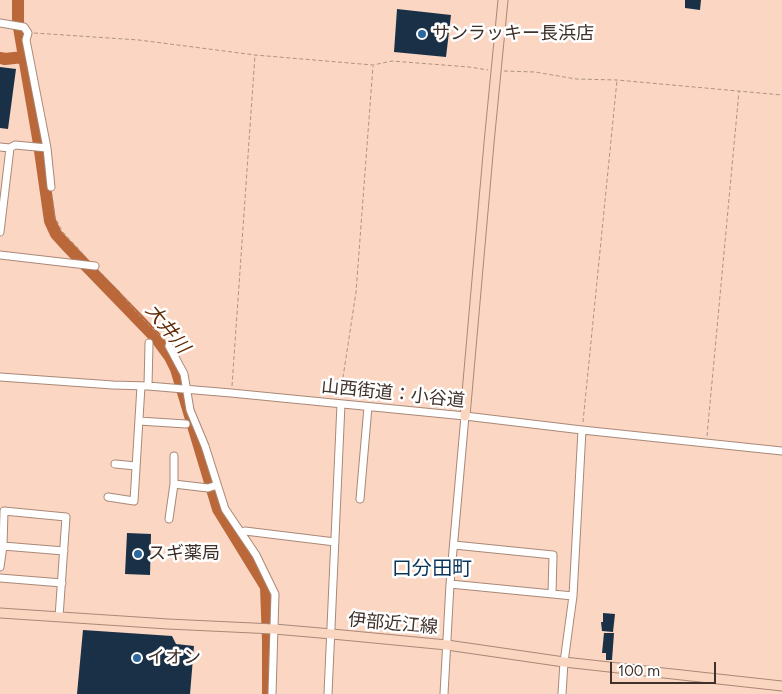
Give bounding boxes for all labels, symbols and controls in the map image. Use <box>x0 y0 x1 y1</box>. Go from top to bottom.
place label: サンラッキー長浜店 <box>432 23 594 45</box>
marker: サンラッキー長浜店 <box>416 28 428 40</box>
water label: 大井川 <box>140 300 194 358</box>
street label: 山西街道：小谷道 <box>320 376 466 412</box>
place label: スギ薬局 <box>148 543 220 565</box>
marker: スギ薬局 <box>132 548 144 560</box>
district label: 口分田町 <box>392 557 472 581</box>
street label: 伊部近江線 <box>347 609 439 639</box>
place label: イオン <box>147 647 201 669</box>
marker: イオン <box>131 652 143 664</box>
scale bar <box>612 652 718 684</box>
text: 100 m <box>618 662 660 680</box>

